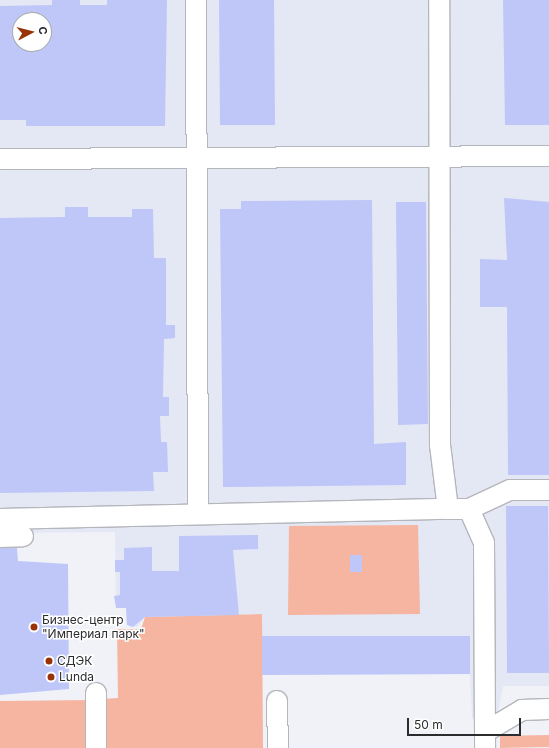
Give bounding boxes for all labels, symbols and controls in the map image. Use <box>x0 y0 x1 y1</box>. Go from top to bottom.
north arrow <box>12 12 52 52</box>
text: С <box>35 26 50 36</box>
place label: Бизнес-центр "Империал парк" <box>42 613 145 641</box>
marker: Бизнес-центр "Империал парк" <box>29 622 39 632</box>
place label: СДЭК <box>57 654 92 668</box>
marker: СДЭК <box>44 656 54 666</box>
place label: Lunda <box>59 670 94 684</box>
marker: Lunda <box>46 672 56 682</box>
scale bar <box>409 710 523 736</box>
text: 50 m <box>414 717 443 732</box>

